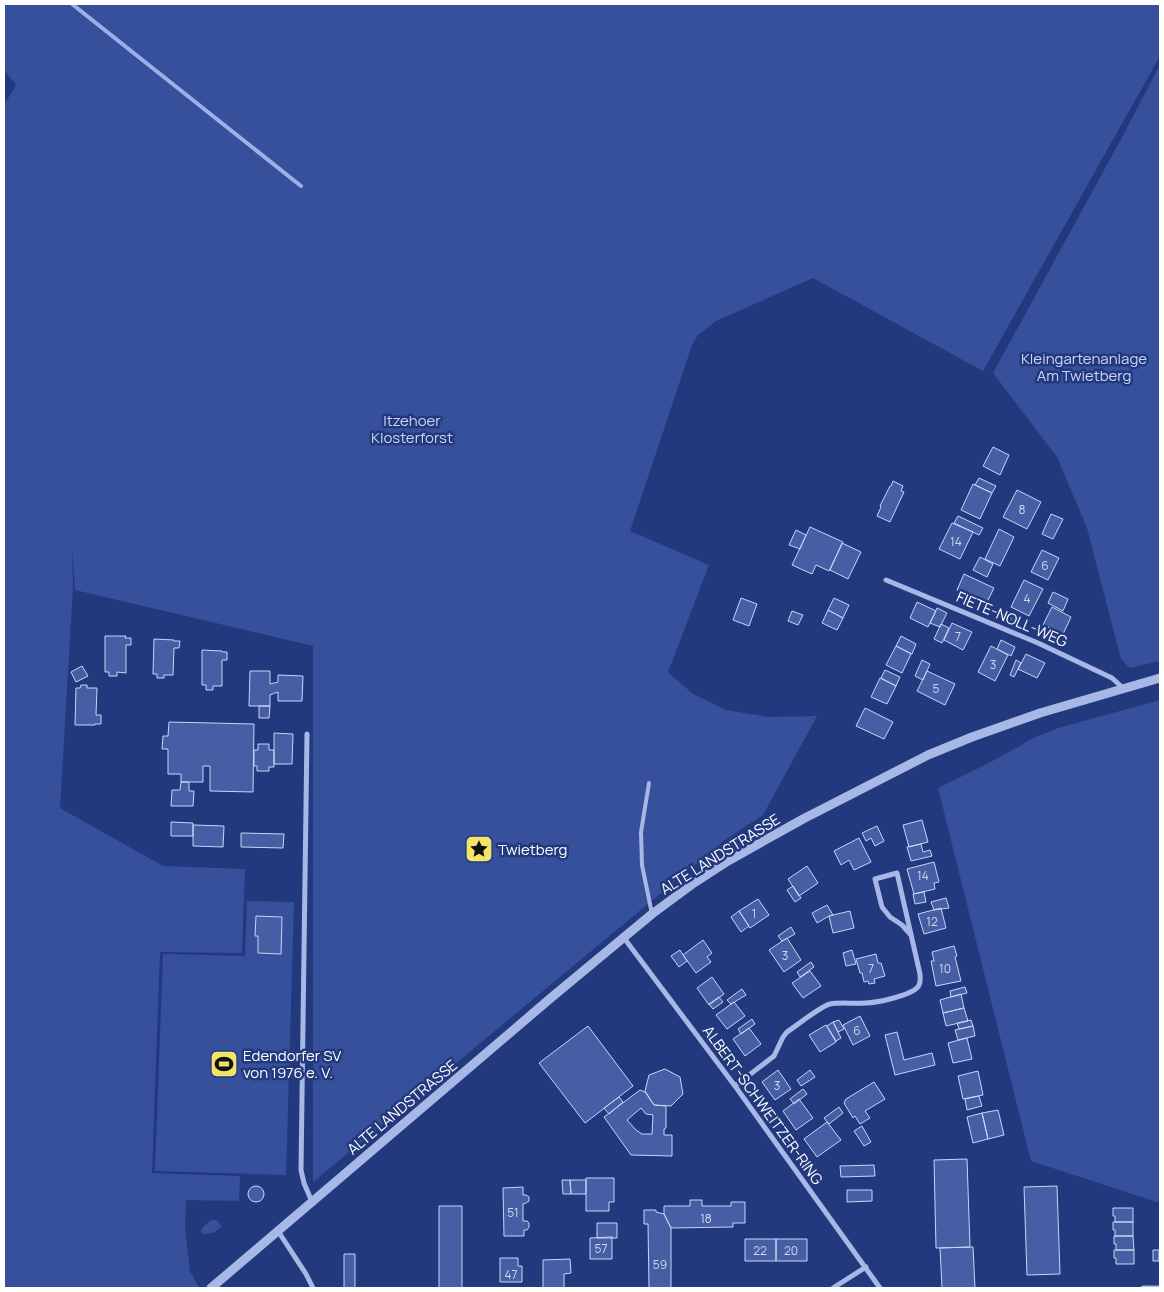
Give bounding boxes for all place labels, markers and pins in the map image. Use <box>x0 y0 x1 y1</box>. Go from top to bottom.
place icon: Twietberg <box>464 834 494 864</box>
place label: Twietberg <box>498 839 567 860</box>
place label: Edendorfer SV von 1976 e. V. <box>243 1045 341 1083</box>
sports icon: Edendorfer SV von 1976 e. V. <box>209 1049 239 1079</box>

